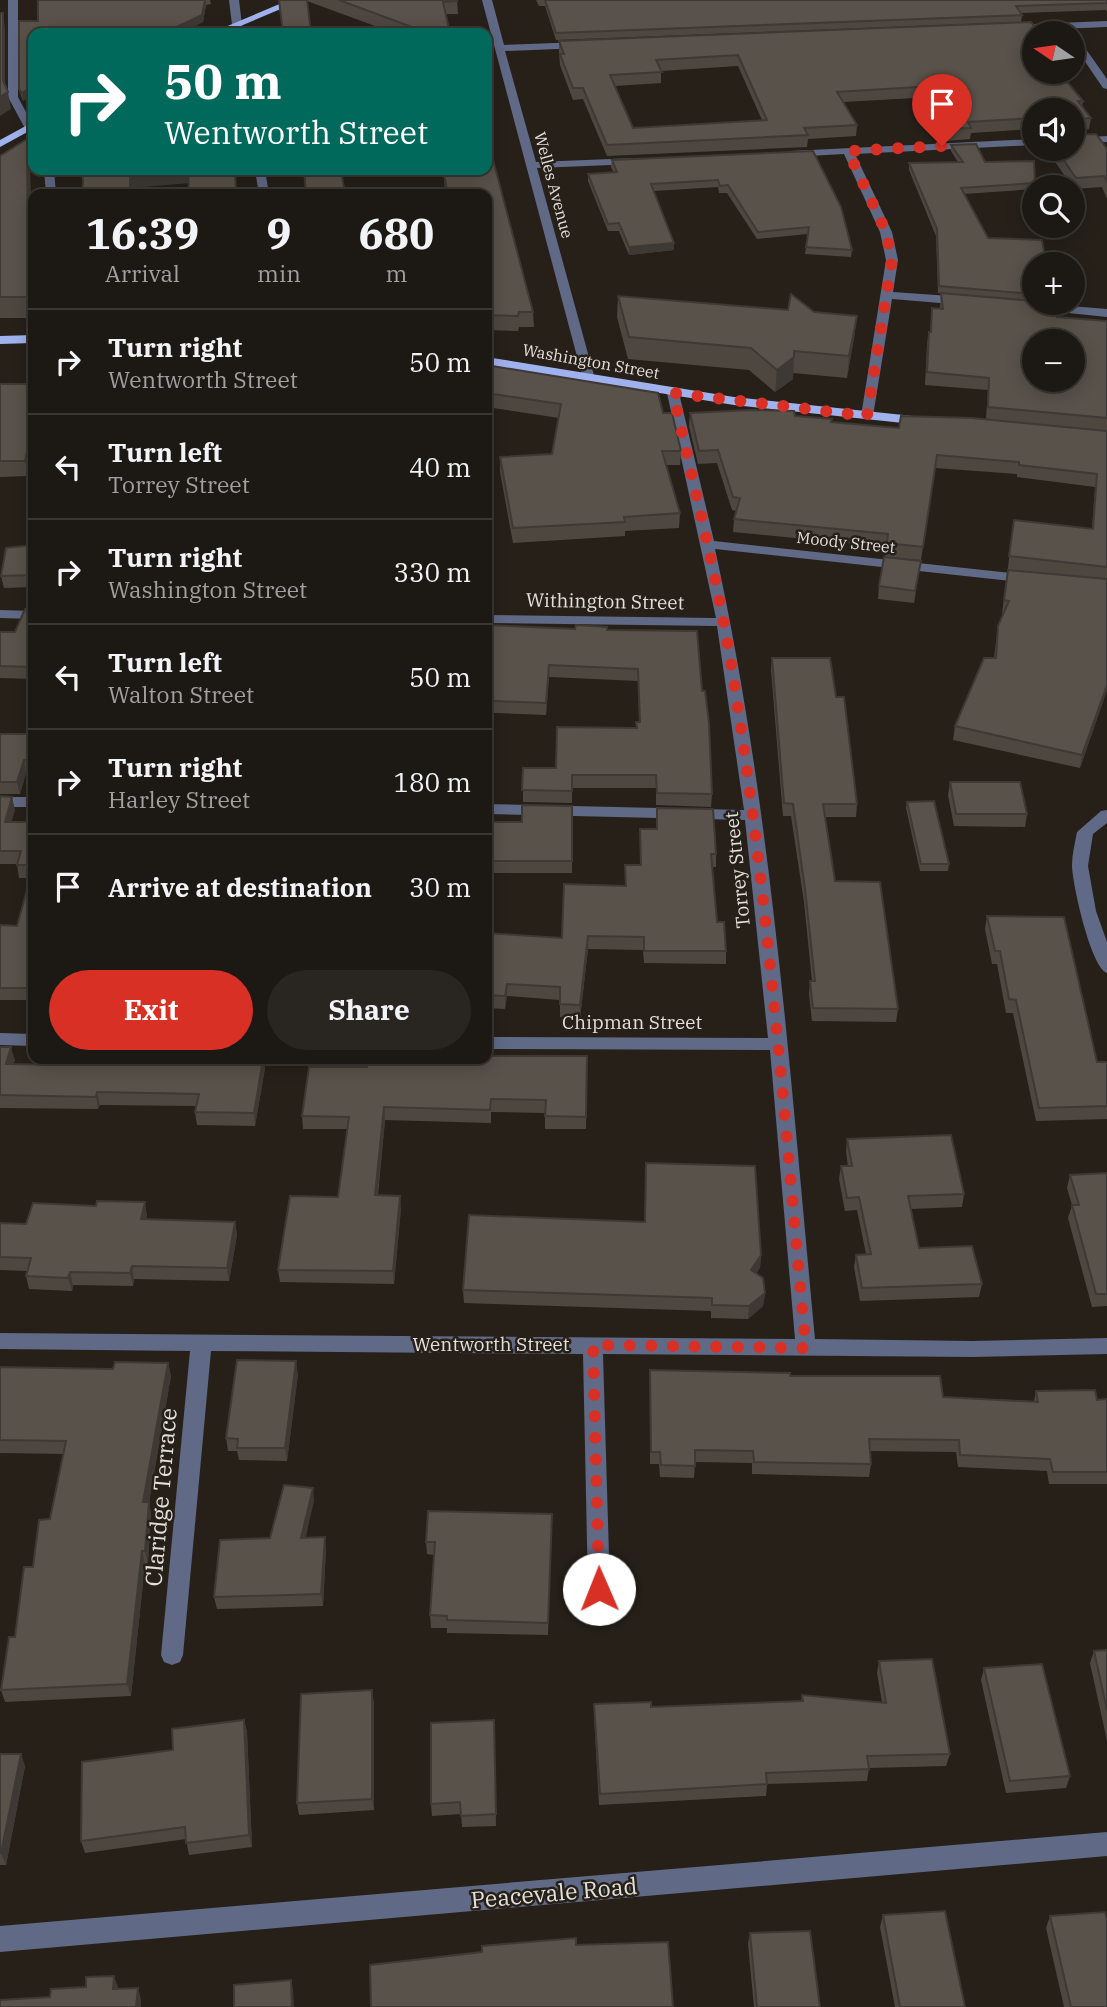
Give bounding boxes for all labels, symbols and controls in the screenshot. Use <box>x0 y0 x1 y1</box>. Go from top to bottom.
north arrow <box>1022 21 1085 84</box>
map controls <box>1022 21 1085 392</box>
text: 50 m <box>164 49 282 112</box>
icon: right <box>49 56 140 147</box>
pin <box>912 74 972 146</box>
icon: arrive <box>923 85 961 123</box>
button: sound <box>1022 98 1085 161</box>
text: Wentworth Street <box>164 111 428 153</box>
street label: Welles Avenue <box>530 130 578 240</box>
button: search <box>1022 175 1085 238</box>
text: 16:39 <box>86 206 199 261</box>
text: 9 <box>266 206 292 261</box>
text: 680 <box>359 206 434 261</box>
button: + <box>1022 252 1085 315</box>
text: Arrival <box>105 258 180 288</box>
text: min <box>257 258 301 288</box>
text: m <box>385 258 407 288</box>
button: − <box>1022 329 1085 392</box>
text: Turn right <box>108 330 242 364</box>
street label: Washington Street <box>521 339 661 383</box>
icon: right <box>49 343 87 381</box>
text: 50 m <box>409 345 471 379</box>
text: Wentworth Street <box>108 364 298 394</box>
text: Turn left <box>108 435 222 469</box>
icon: left <box>49 448 87 486</box>
text: 40 m <box>409 450 471 484</box>
text: Torrey Street <box>108 469 250 499</box>
street label: Moody Street <box>796 527 897 557</box>
text: Turn right <box>108 540 242 574</box>
icon: right <box>49 553 87 591</box>
text: 330 m <box>393 555 471 589</box>
text: Washington Street <box>108 574 307 604</box>
street label: Withington Street <box>526 588 685 614</box>
text: Turn left <box>108 645 222 679</box>
icon: left <box>49 658 87 696</box>
text: 50 m <box>409 660 471 694</box>
text: Walton Street <box>108 679 254 709</box>
text: Turn right <box>108 750 242 784</box>
icon: right <box>49 763 87 801</box>
text: 180 m <box>393 765 471 799</box>
text: Harley Street <box>108 784 250 814</box>
street label: Torrey Street <box>719 810 755 929</box>
icon: arrive <box>49 868 87 906</box>
text: Arrive at destination <box>108 870 372 904</box>
text: 30 m <box>409 870 471 904</box>
button: Exit <box>49 970 253 1050</box>
button: Share <box>267 970 471 1050</box>
street label: Chipman Street <box>562 1010 702 1034</box>
street label: Wentworth Street <box>413 1332 570 1356</box>
street label: Claridge Terrace <box>137 1407 183 1587</box>
position arrow <box>562 1552 636 1626</box>
street label: Peacevale Road <box>470 1870 638 1914</box>

